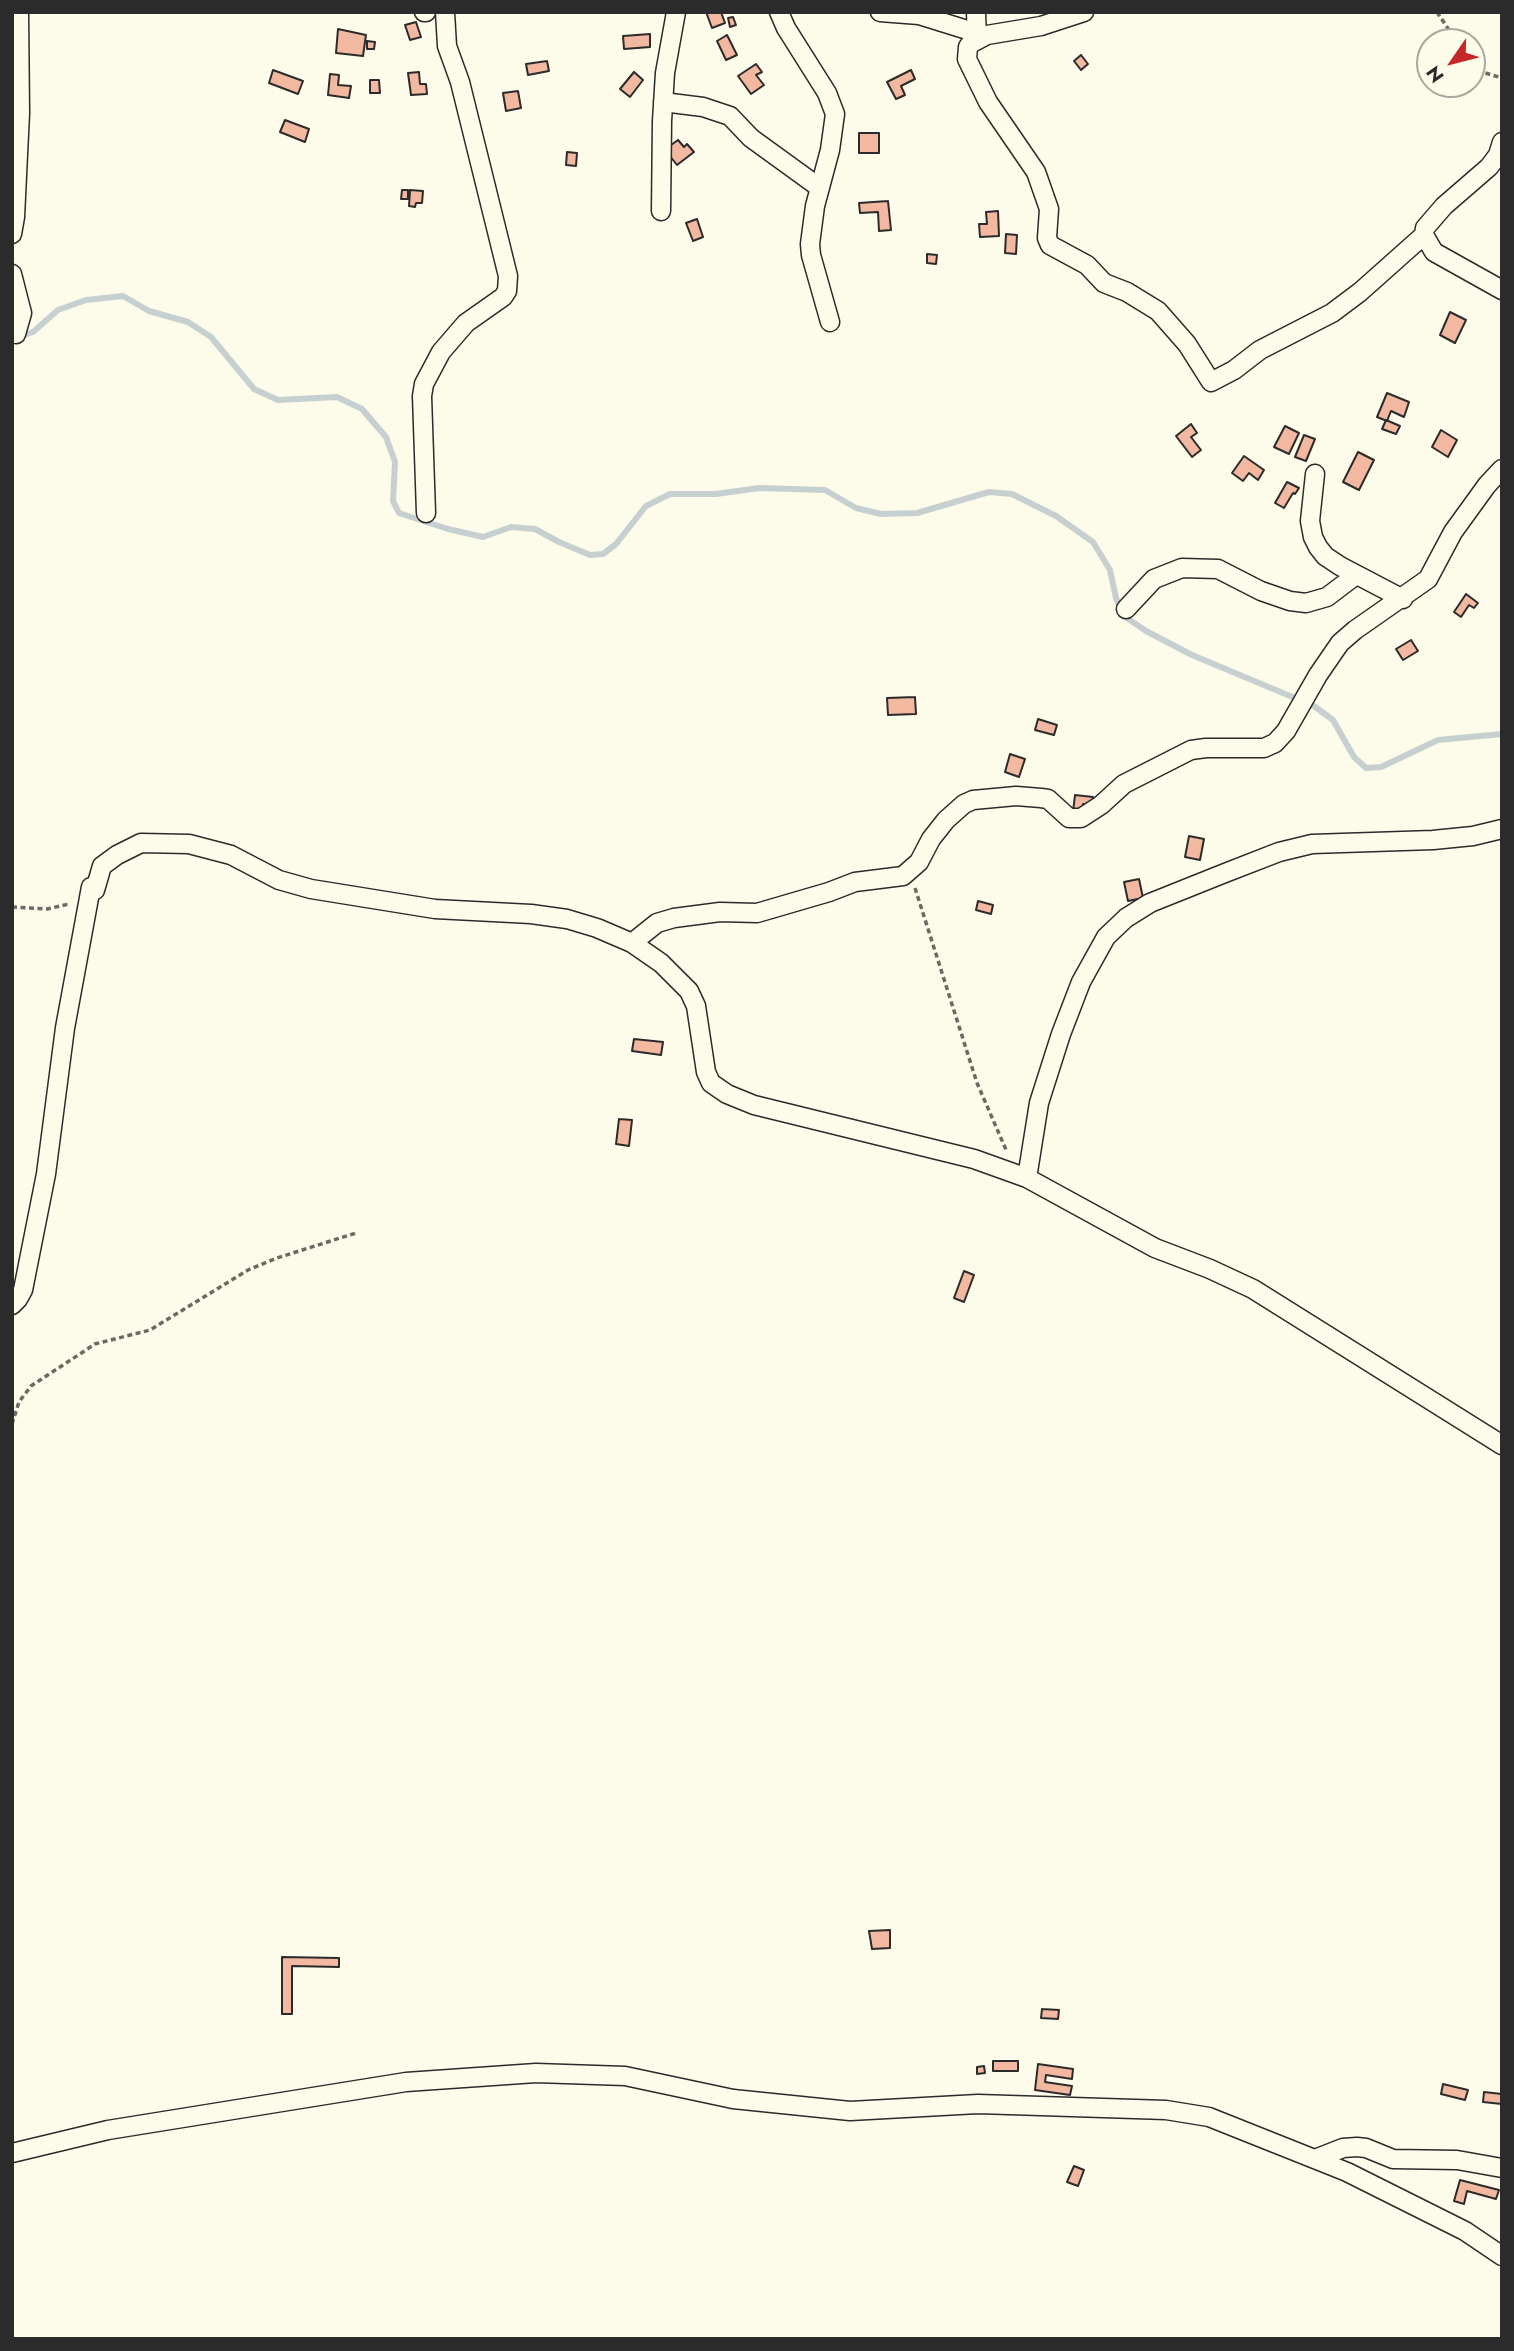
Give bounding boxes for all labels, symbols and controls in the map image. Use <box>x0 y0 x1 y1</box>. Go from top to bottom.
north arrow <box>1416 28 1486 98</box>
text: N <box>1420 60 1450 88</box>

